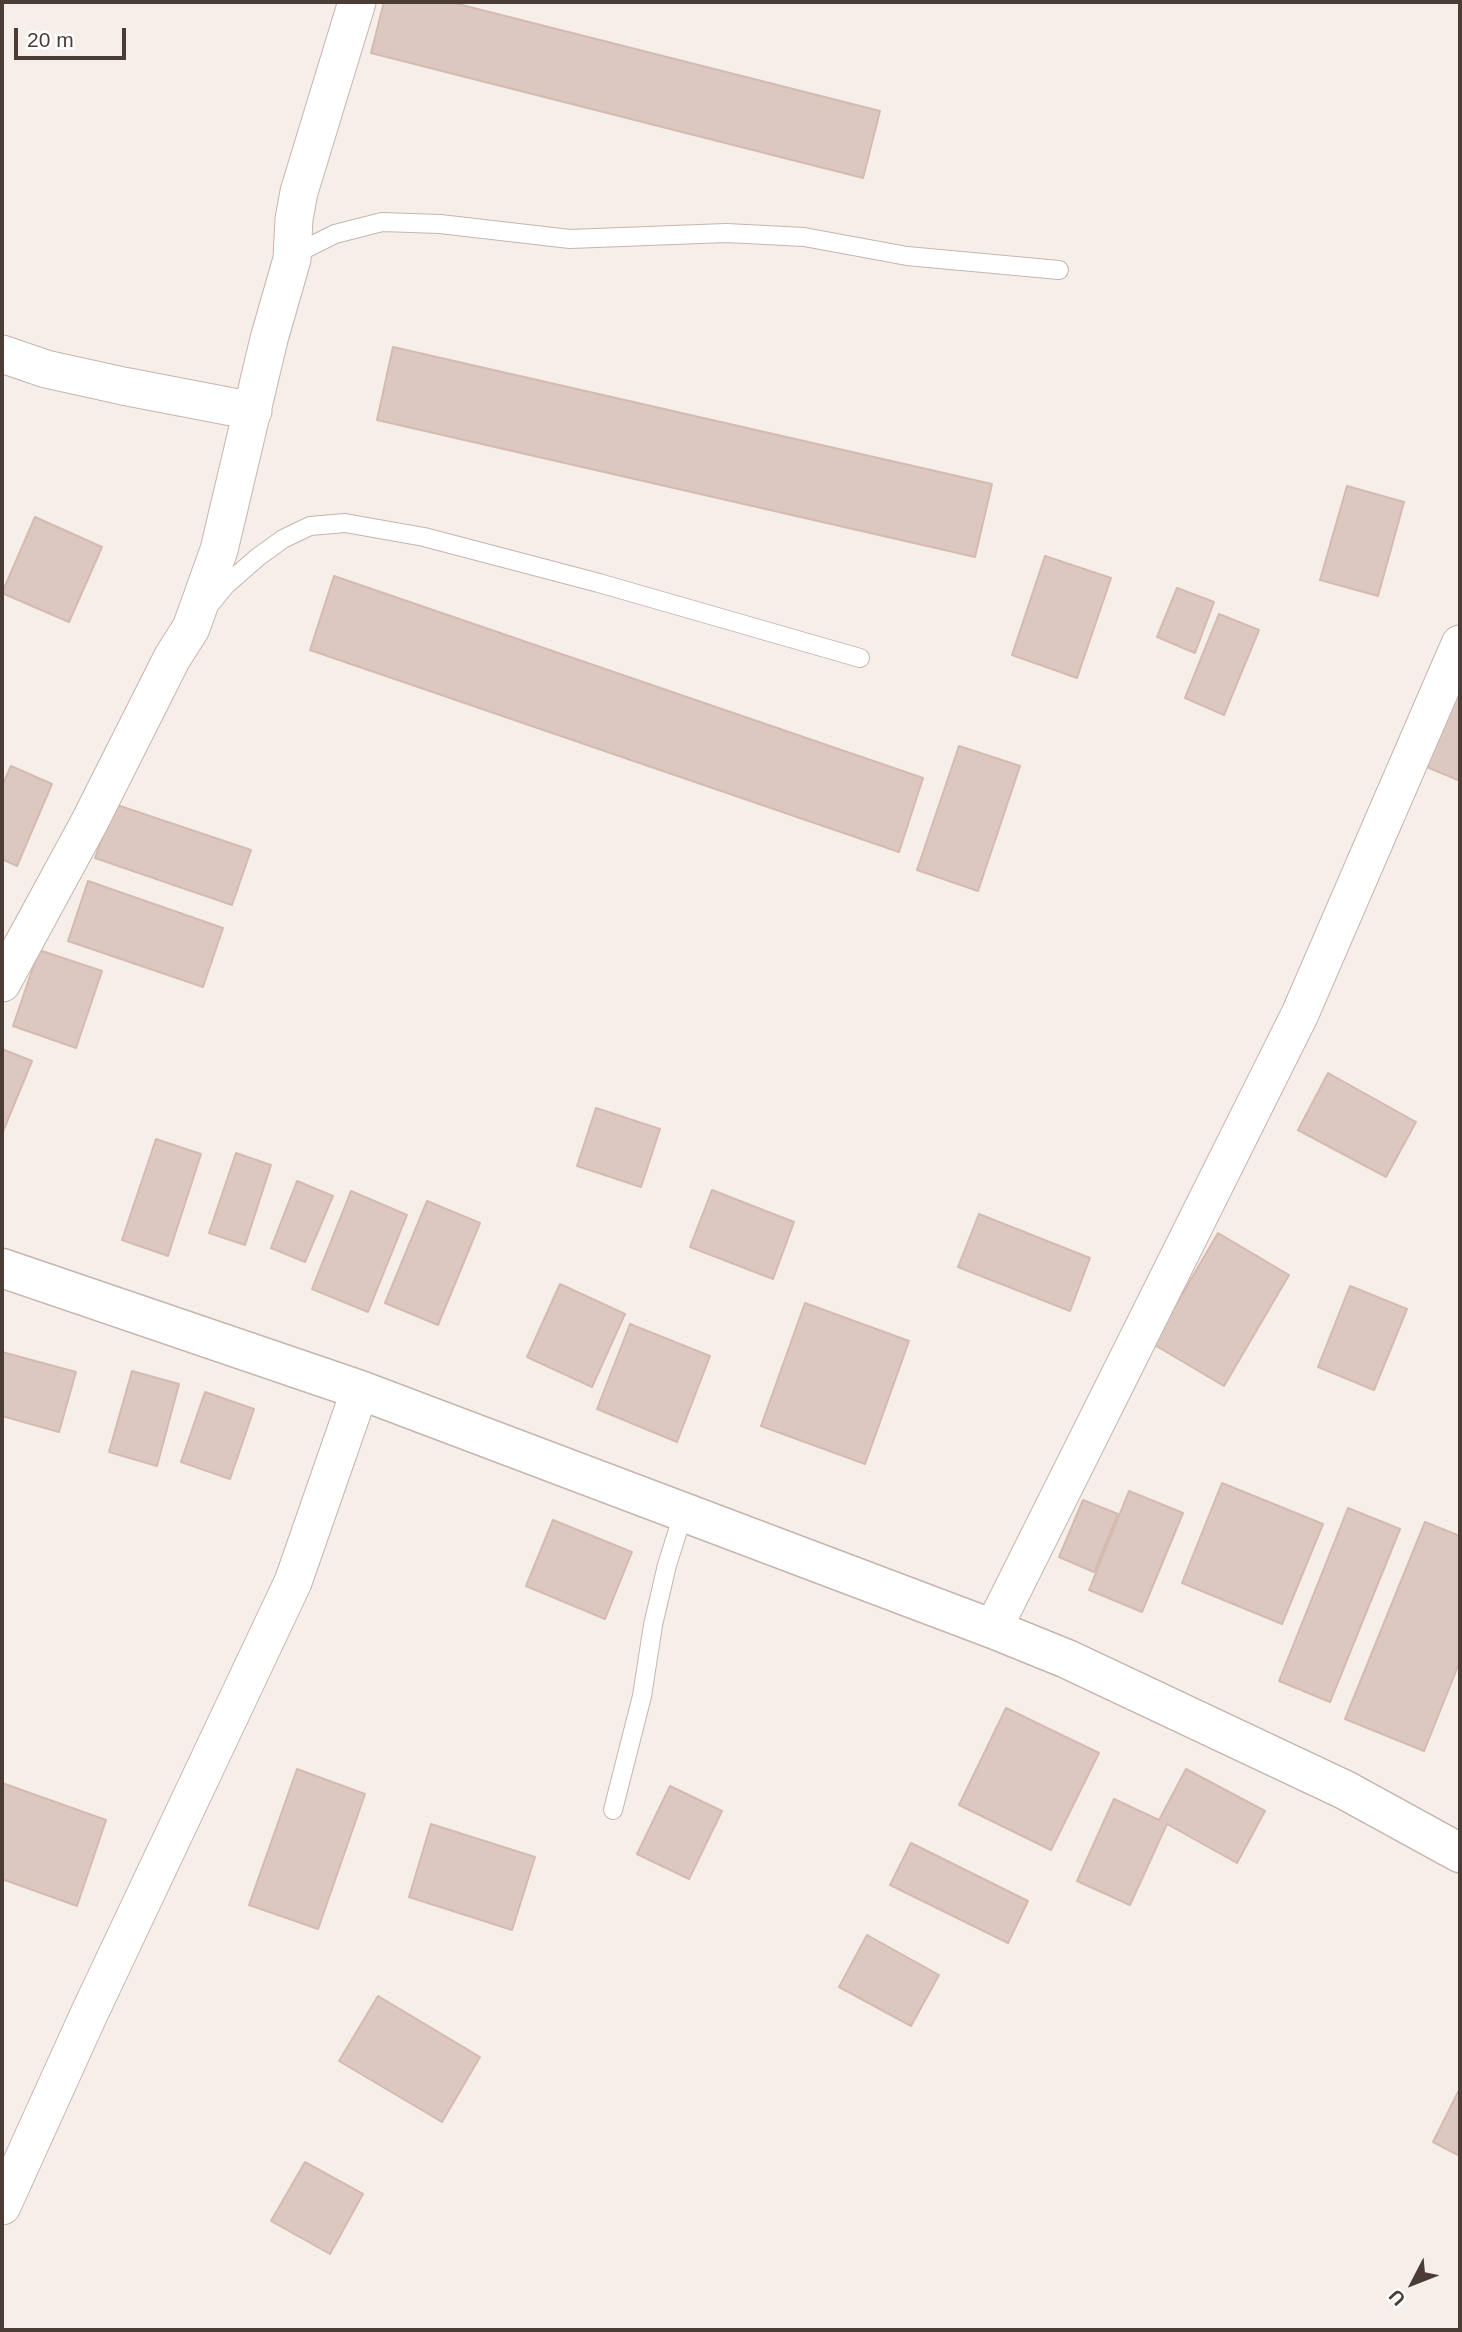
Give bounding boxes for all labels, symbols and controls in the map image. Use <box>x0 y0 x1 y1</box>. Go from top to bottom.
scale bar <box>18 14 130 58</box>
text: 20 m <box>27 28 74 51</box>
north arrow <box>1378 2248 1448 2318</box>
text: U <box>1385 2285 1409 2310</box>

